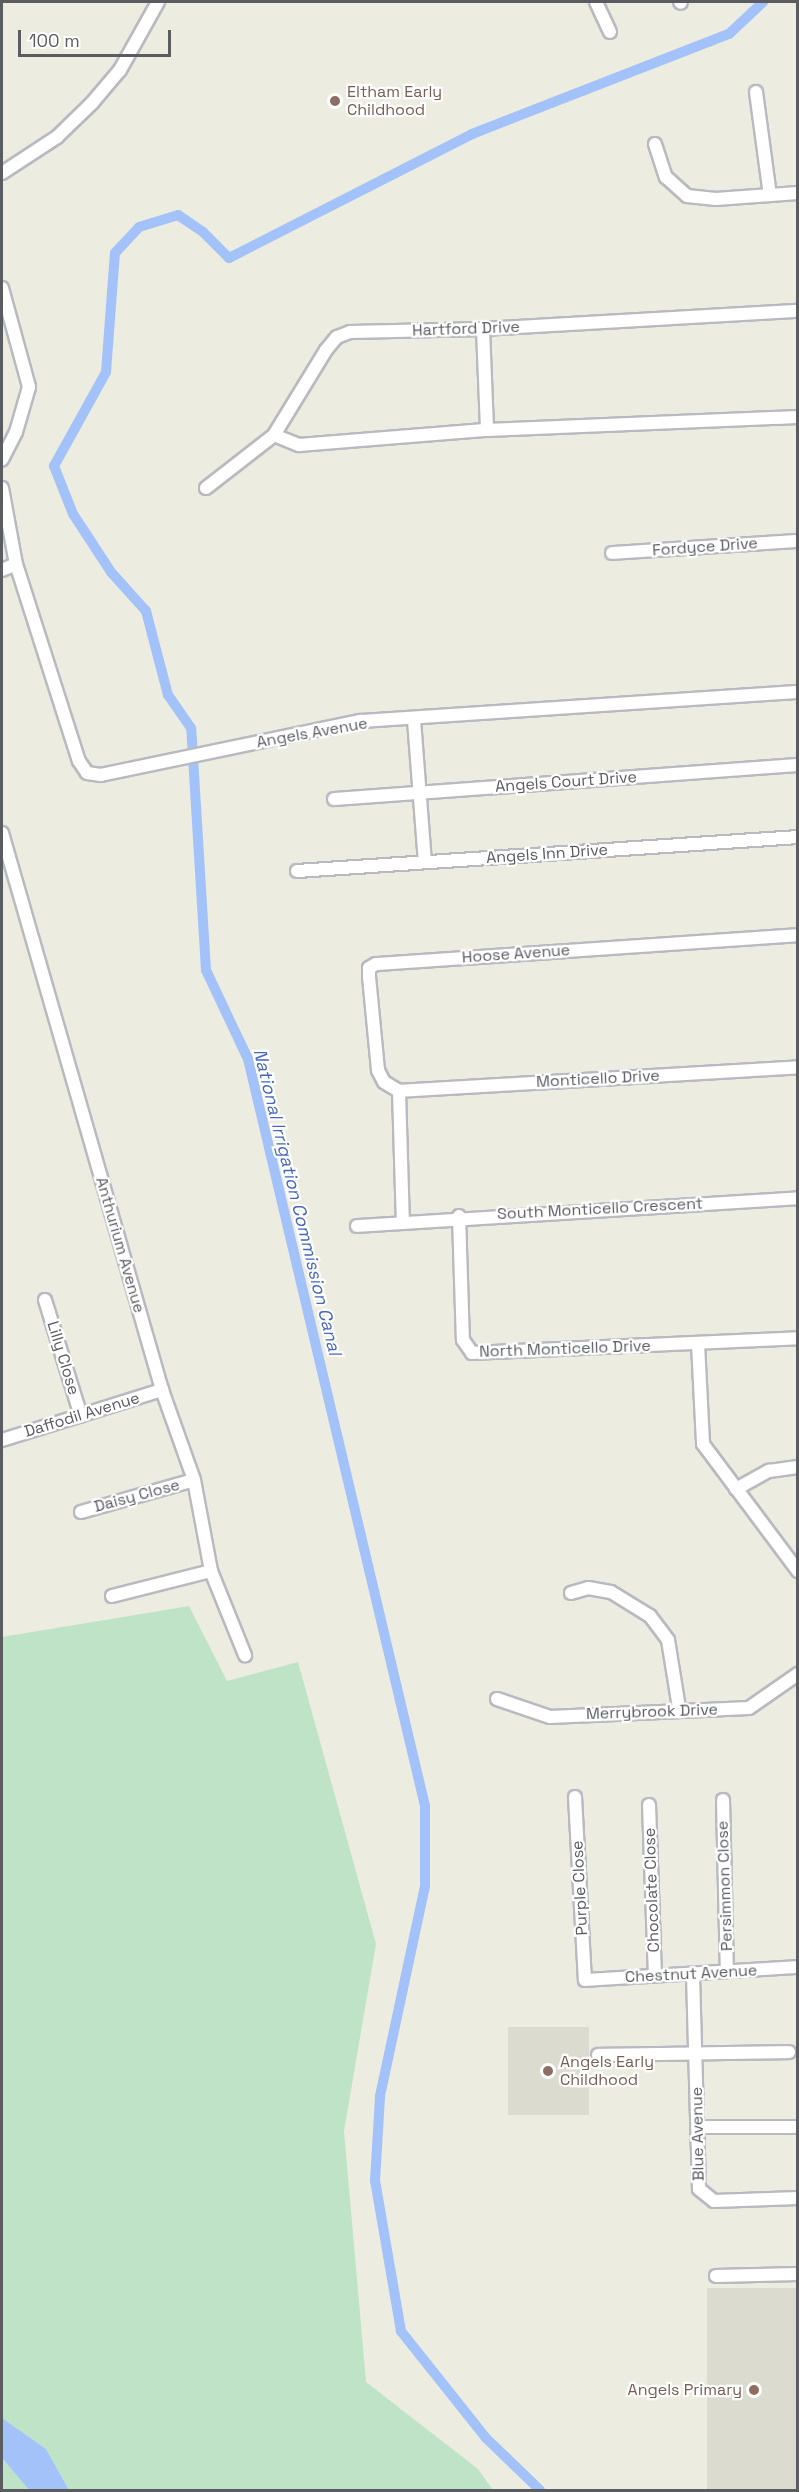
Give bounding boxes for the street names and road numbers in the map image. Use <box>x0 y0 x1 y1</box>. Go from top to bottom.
street label: Hartford Drive <box>412 318 520 340</box>
street label: Fordyce Drive <box>652 534 758 560</box>
street label: Angels Avenue <box>255 714 369 752</box>
street label: Angels Court Drive <box>495 767 637 797</box>
street label: Angels Inn Drive <box>485 840 609 868</box>
street label: Hoose Avenue <box>461 941 571 967</box>
street label: Monticello Drive <box>536 1066 660 1092</box>
street label: Anthurium Avenue <box>91 1175 149 1315</box>
street label: South Monticello Crescent <box>497 1194 703 1224</box>
street label: Lilly Close <box>43 1319 83 1397</box>
street label: North Monticello Drive <box>479 1336 651 1362</box>
street label: Daffodil Avenue <box>22 1388 142 1442</box>
street label: Daisy Close <box>92 1475 182 1517</box>
street label: Merrybrook Drive <box>586 1700 718 1724</box>
street label: Persimmon Close <box>713 1821 737 1951</box>
street label: Chocolate Close <box>640 1827 664 1953</box>
street label: Purple Close <box>568 1840 592 1936</box>
street label: Chestnut Avenue <box>624 1961 758 1987</box>
street label: Blue Avenue <box>688 2087 708 2181</box>

